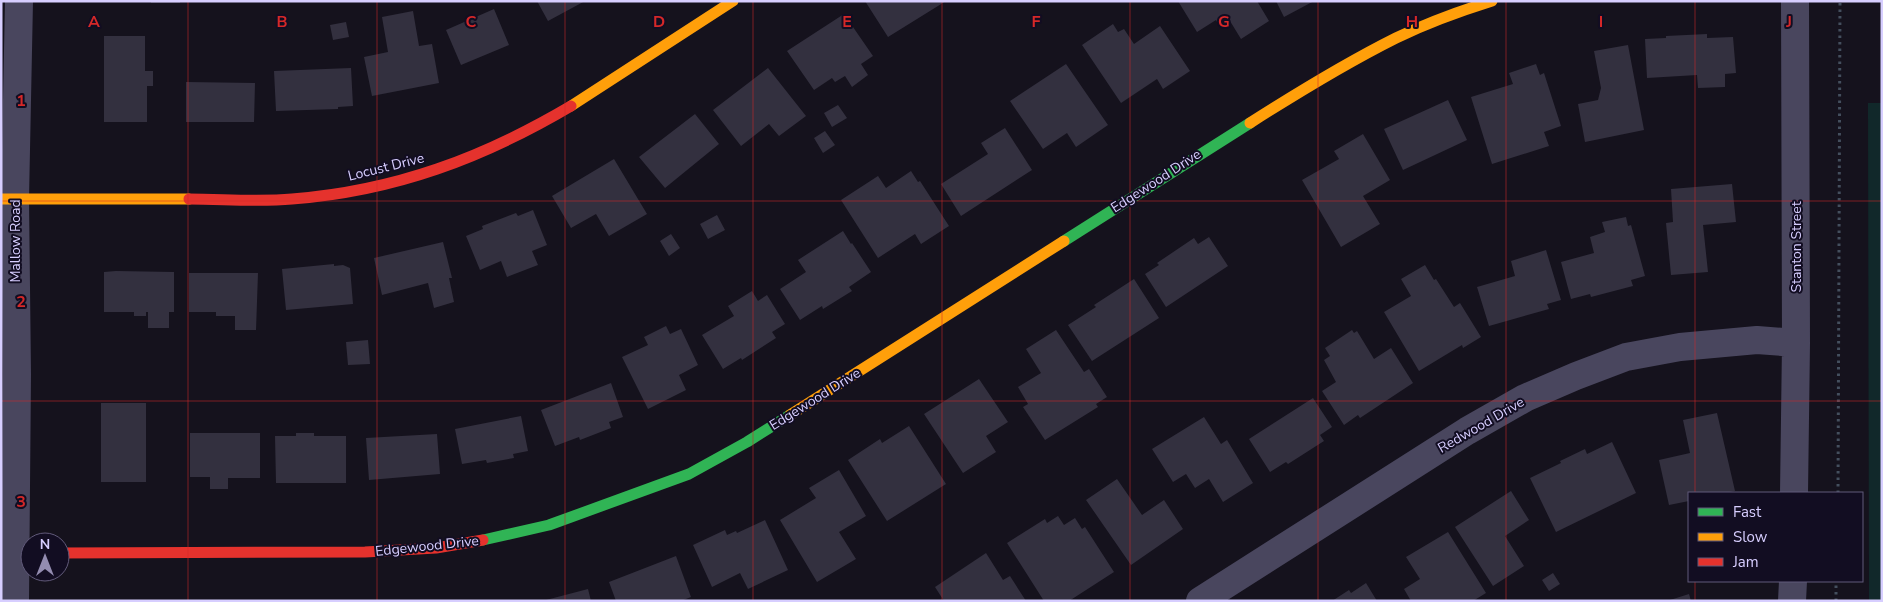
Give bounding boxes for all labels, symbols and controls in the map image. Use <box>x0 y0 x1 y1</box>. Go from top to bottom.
text: A <box>88 11 100 33</box>
text: B <box>276 11 288 33</box>
text: C <box>466 11 477 33</box>
text: D <box>653 11 665 33</box>
text: E <box>842 11 852 33</box>
text: F <box>1032 11 1041 33</box>
text: G <box>1218 11 1230 33</box>
text: H <box>1406 11 1418 33</box>
text: I <box>1599 11 1603 33</box>
text: J <box>1785 11 1792 33</box>
text: 1 <box>16 90 26 112</box>
street label: Edgewood Drive <box>1107 145 1205 217</box>
street label: Locust Drive <box>346 148 426 186</box>
street label: Mallow Road <box>6 199 25 283</box>
street label: Stanton Street <box>1787 201 1806 293</box>
text: 2 <box>16 291 26 313</box>
street label: Edgewood Drive <box>766 363 864 435</box>
street label: Redwood Drive <box>1434 393 1528 457</box>
text: 3 <box>16 491 26 513</box>
legend <box>1688 492 1863 582</box>
text: Fast <box>1733 502 1762 522</box>
text: Slow <box>1733 527 1768 547</box>
street label: Edgewood Drive <box>374 531 480 561</box>
north arrow <box>20 532 70 582</box>
text: N <box>40 535 50 554</box>
text: Jam <box>1732 552 1759 572</box>

